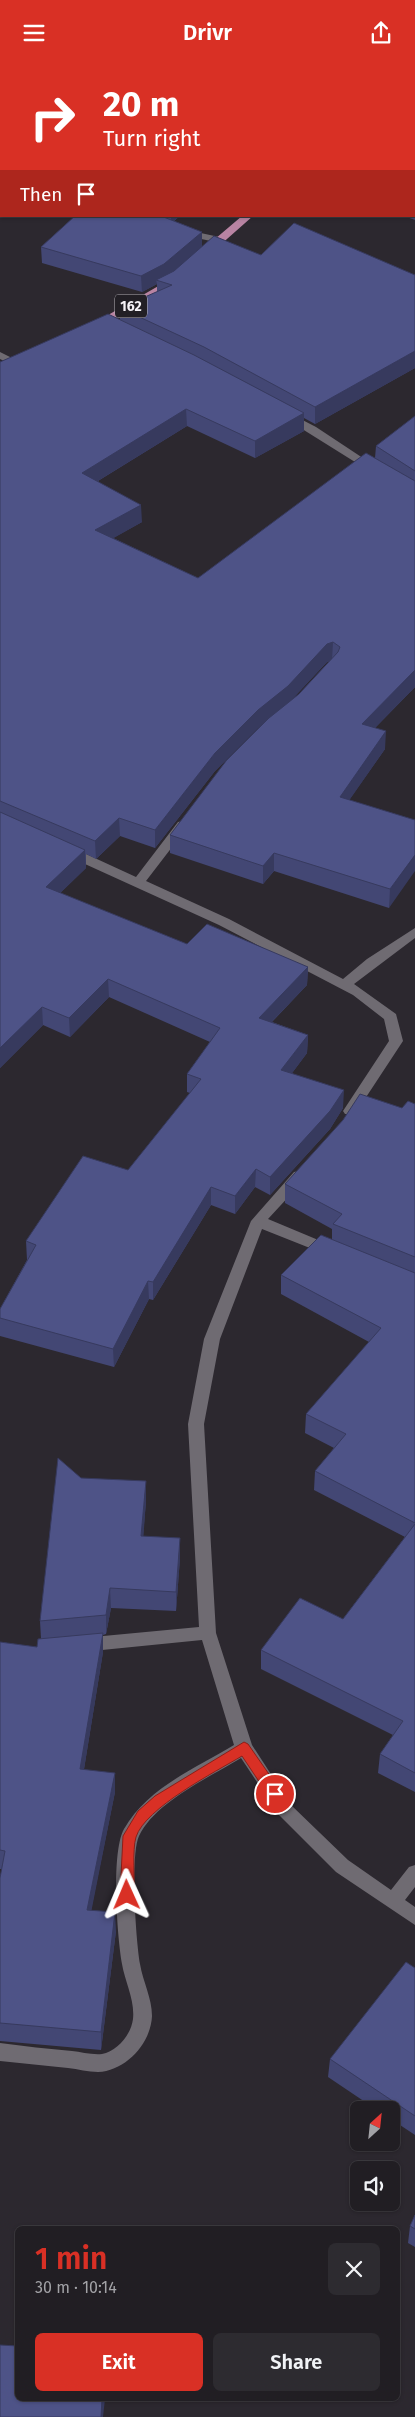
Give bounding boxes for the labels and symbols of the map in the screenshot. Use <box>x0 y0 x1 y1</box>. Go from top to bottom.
road number: 162 <box>115 295 147 317</box>
pin <box>254 1773 296 1815</box>
position arrow <box>100 1868 152 1920</box>
north arrow <box>350 2101 400 2151</box>

